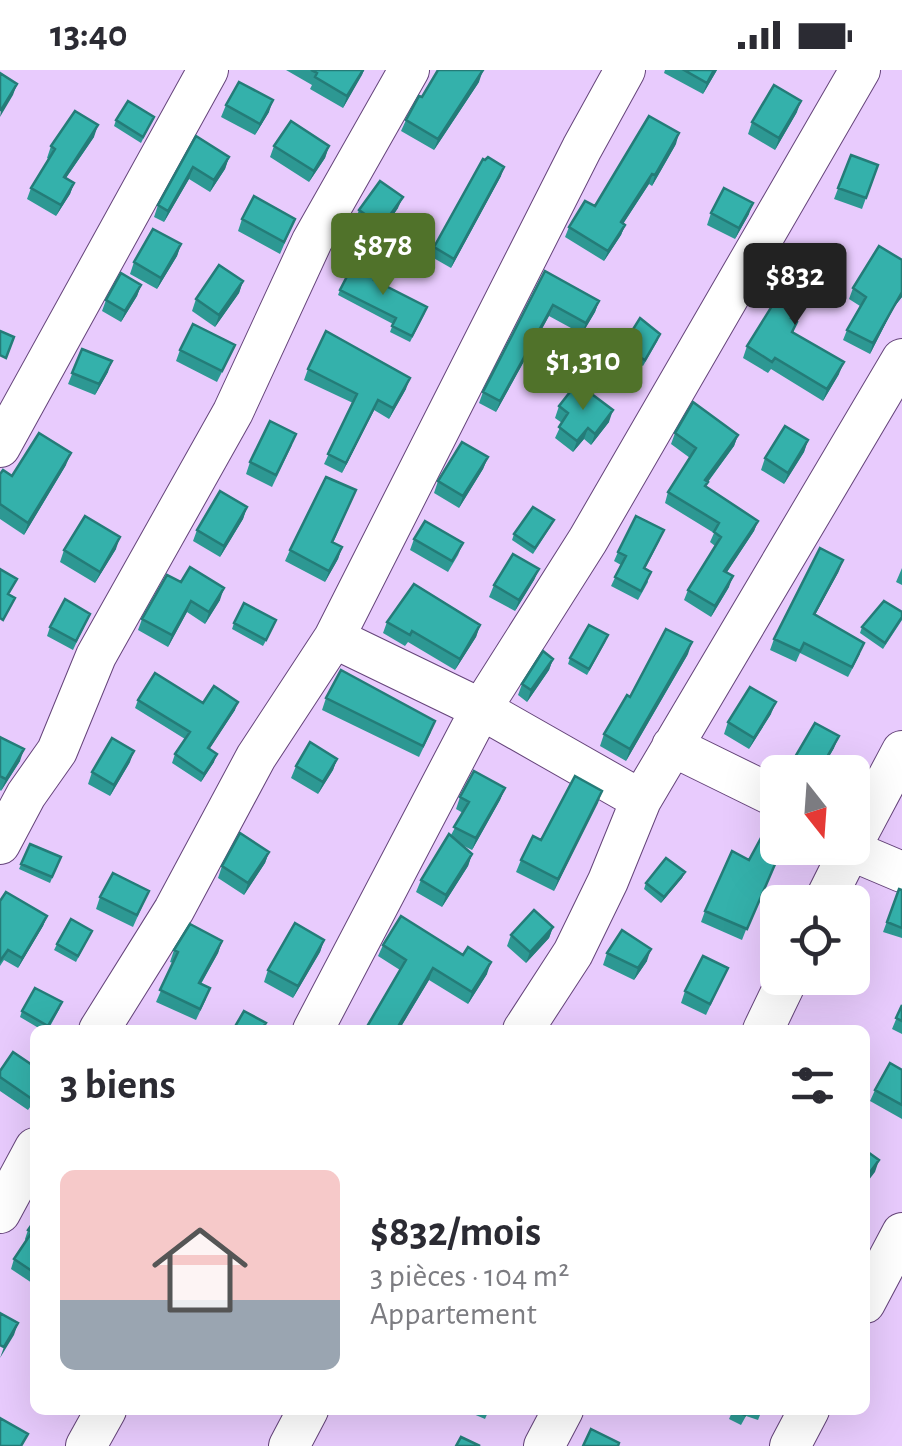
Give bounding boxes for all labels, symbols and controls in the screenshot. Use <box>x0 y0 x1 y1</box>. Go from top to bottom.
text: 13:40 <box>50 16 128 54</box>
pin: $878 <box>324 213 442 298</box>
text: $878 <box>353 229 413 261</box>
pin: $832 <box>736 243 854 328</box>
text: $832 <box>765 259 825 291</box>
pin: $1,310 <box>502 328 664 413</box>
text: $1,310 <box>545 344 621 376</box>
north arrow <box>760 755 870 865</box>
map controls <box>760 755 870 995</box>
button: locate <box>760 885 870 995</box>
icon: filters <box>785 1058 840 1113</box>
text: 3 biens <box>60 1064 176 1106</box>
icon: home <box>140 1210 260 1330</box>
text: $832/mois <box>370 1211 541 1253</box>
text: 3 pièces · 104 m² <box>370 1260 569 1292</box>
text: Appartement <box>370 1298 537 1330</box>

